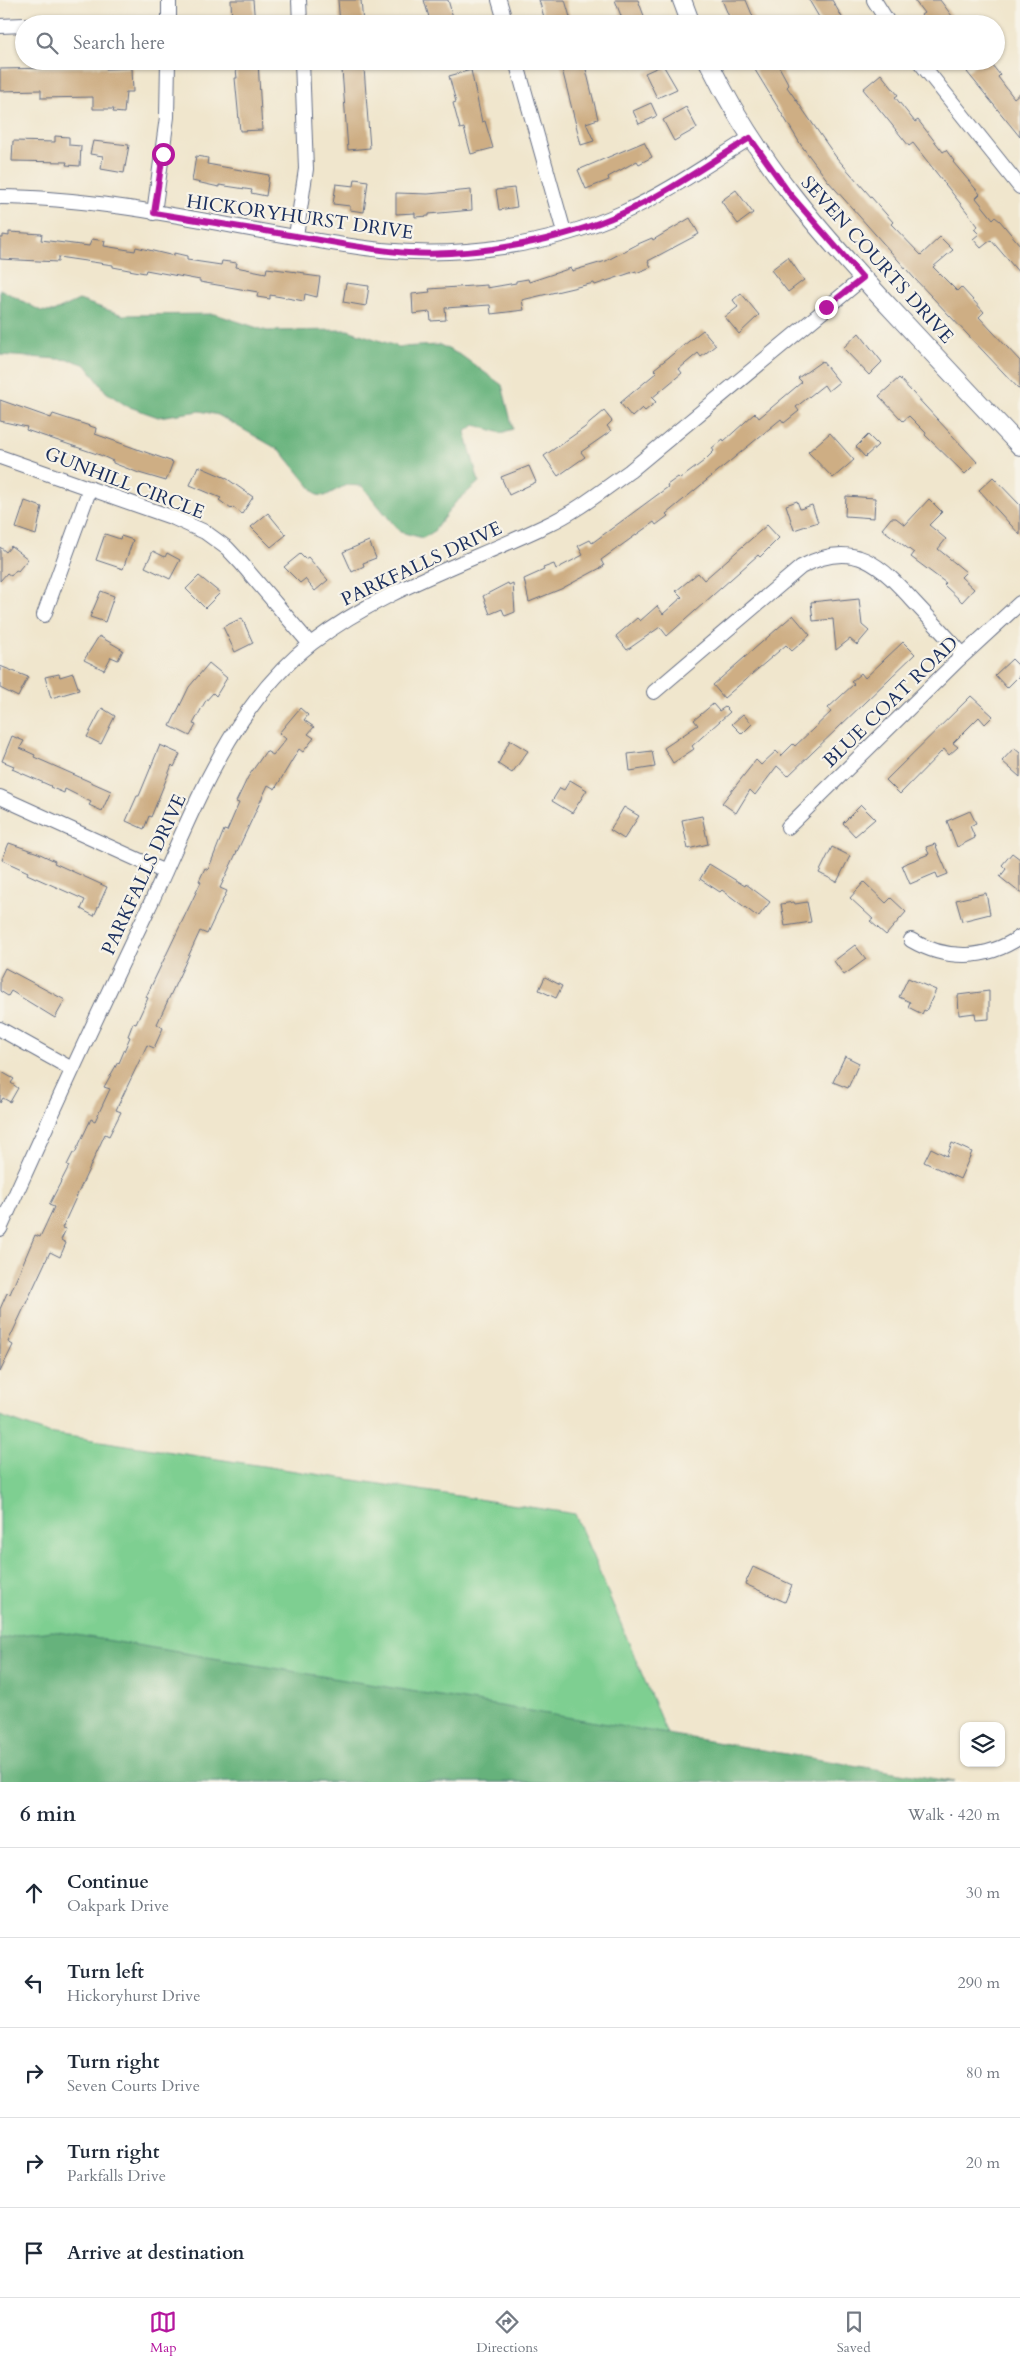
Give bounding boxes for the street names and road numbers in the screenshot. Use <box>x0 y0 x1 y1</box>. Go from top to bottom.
street label: SEVEN COURTS DRIVE <box>795 170 960 349</box>
street label: HICKORYHURST DRIVE <box>185 188 415 246</box>
street label: GUNHILL CIRCLE <box>41 440 208 525</box>
street label: PARKFALLS DRIVE <box>337 515 506 613</box>
street label: BLUE COAT ROAD <box>817 630 964 773</box>
street label: PARKFALLS DRIVE <box>95 790 193 959</box>

